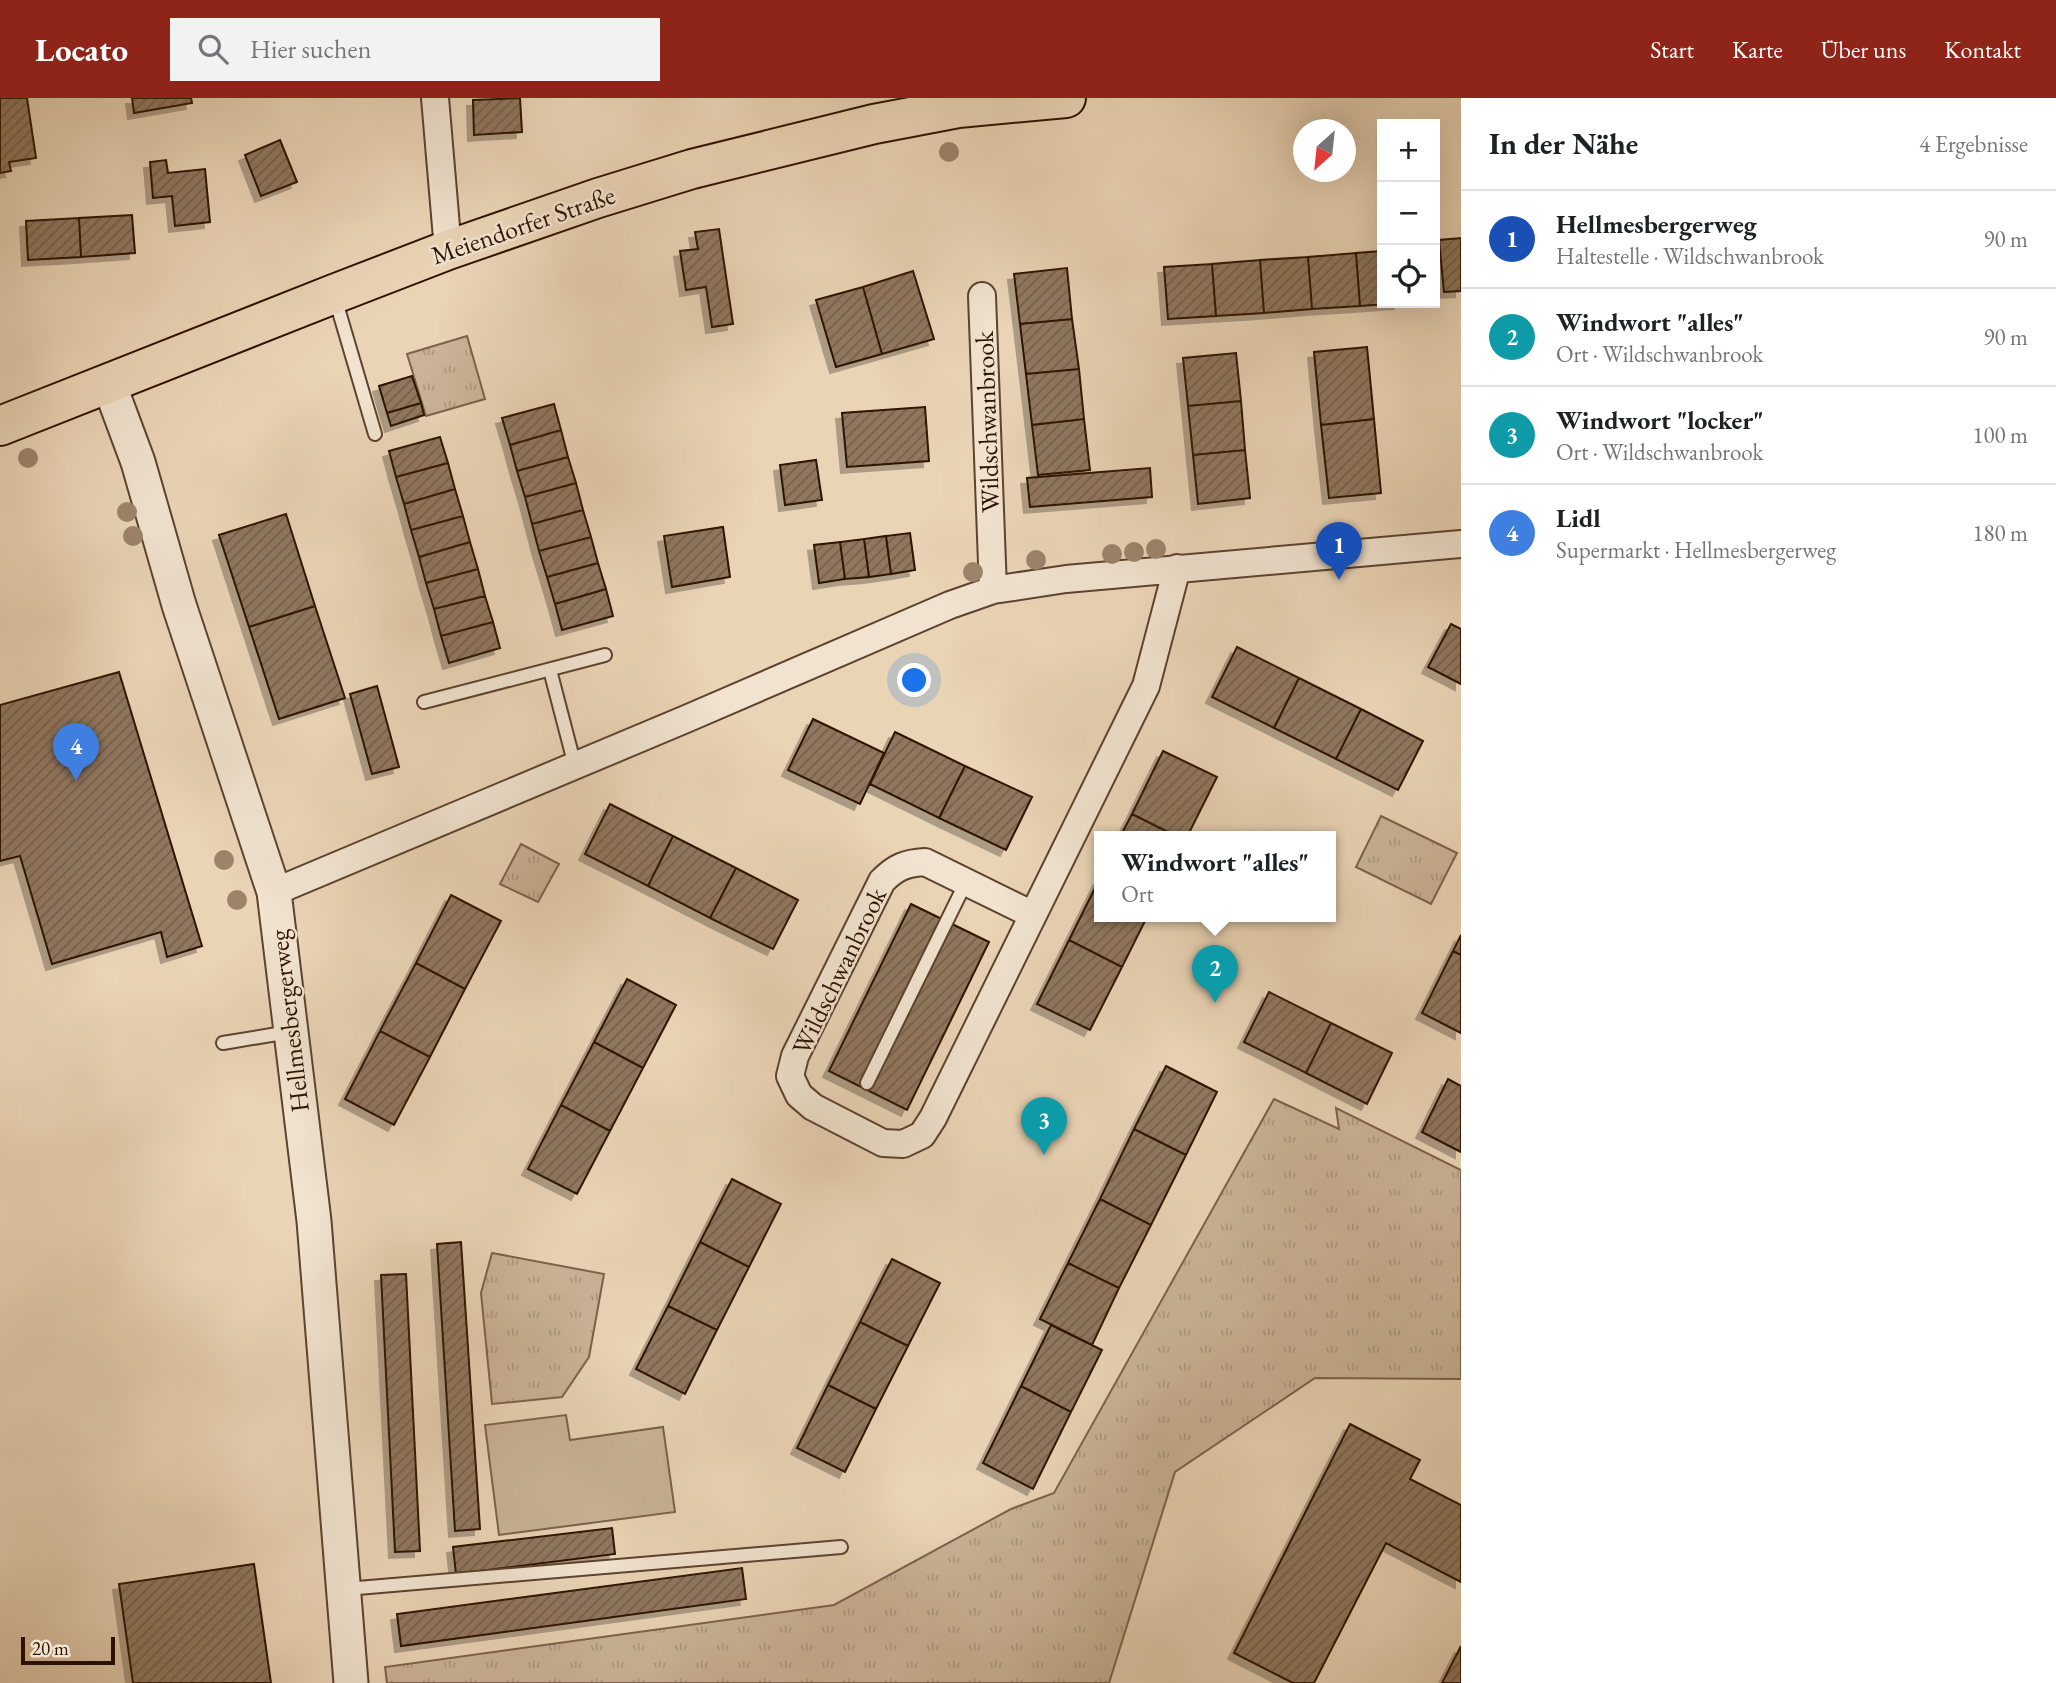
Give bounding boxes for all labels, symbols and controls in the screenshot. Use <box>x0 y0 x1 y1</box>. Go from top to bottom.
search box <box>170 18 660 81</box>
text: Locato <box>35 28 128 71</box>
icon: search <box>194 30 232 68</box>
text: Hier suchen <box>250 32 371 66</box>
text: Start <box>1650 34 1694 65</box>
text: Karte <box>1732 34 1783 65</box>
text: Über uns <box>1821 34 1906 65</box>
text: Kontakt <box>1944 34 2021 65</box>
north arrow <box>1293 119 1356 182</box>
map controls <box>1377 119 1440 308</box>
button: + <box>1377 119 1440 182</box>
text: In der Nähe <box>1489 124 1638 163</box>
text: 4 Ergebnisse <box>1919 129 2028 159</box>
street label: Meiendorfer Straße <box>427 178 619 272</box>
button: − <box>1377 182 1440 245</box>
text: Hellmesbergerweg <box>1556 207 1757 241</box>
text: 1 <box>1506 224 1518 254</box>
text: 90 m <box>1983 224 2028 254</box>
text: Haltestelle · Wildschwanbrook <box>1556 241 1824 271</box>
button: locate <box>1377 245 1440 308</box>
text: Windwort "alles" <box>1556 305 1744 339</box>
text: 2 <box>1506 322 1518 352</box>
text: 90 m <box>1983 322 2028 352</box>
street label: Wildschwanbrook <box>967 330 1007 514</box>
text: Ort · Wildschwanbrook <box>1556 339 1763 369</box>
text: Windwort "locker" <box>1556 403 1764 437</box>
text: 3 <box>1506 420 1518 450</box>
text: 100 m <box>1972 420 2028 450</box>
text: Ort · Wildschwanbrook <box>1556 437 1763 467</box>
text: Lidl <box>1556 501 1601 535</box>
text: 4 <box>1506 518 1518 548</box>
text: 180 m <box>1972 518 2028 548</box>
pin: 1 <box>1316 522 1362 580</box>
text: Supermarkt · Hellmesbergerweg <box>1556 535 1836 565</box>
your location <box>897 663 931 697</box>
pin: 4 <box>53 723 99 781</box>
popup <box>1094 831 1336 922</box>
text: Windwort "alles" <box>1121 845 1309 879</box>
text: Ort <box>1121 879 1154 909</box>
street label: Wildschwanbrook <box>784 881 895 1060</box>
street label: Hellmesbergerweg <box>261 927 317 1114</box>
pin: 2 <box>1192 945 1238 1003</box>
pin: 3 <box>1021 1097 1067 1155</box>
scale bar <box>21 1634 116 1666</box>
text: 20 m <box>32 1636 69 1661</box>

